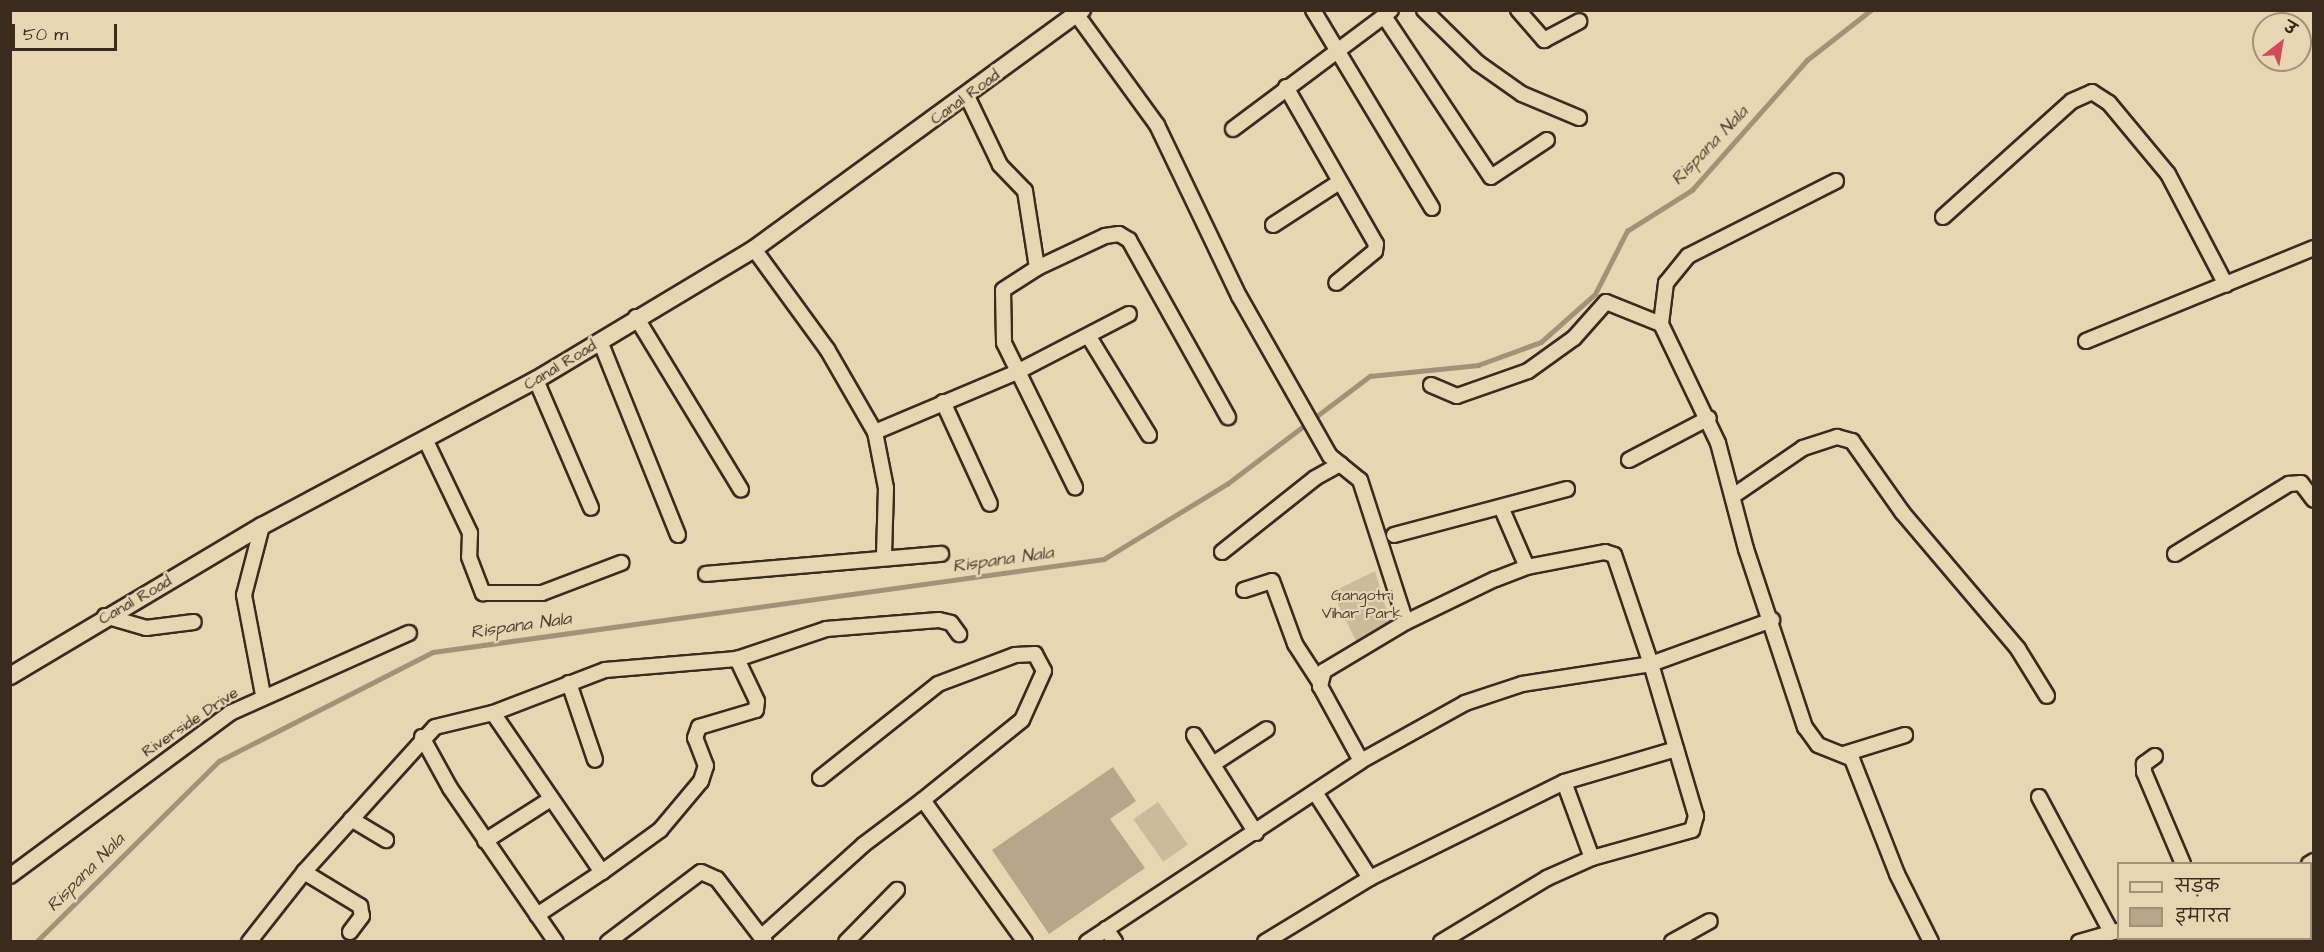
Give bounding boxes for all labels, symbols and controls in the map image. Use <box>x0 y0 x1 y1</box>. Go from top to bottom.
scale bar <box>15 12 120 50</box>
north arrow <box>2252 12 2312 72</box>
text: उ <box>2280 16 2300 40</box>
text: 50 m <box>23 22 68 47</box>
street label: Canal Road <box>926 65 1004 129</box>
water label: Rispana Nala <box>1667 102 1753 190</box>
street label: Canal Road <box>520 336 600 394</box>
water label: Rispana Nala <box>951 542 1055 578</box>
street label: Canal Road <box>95 571 175 629</box>
park label: Gangotri Vihar Park <box>1322 585 1402 623</box>
water label: Rispana Nala <box>469 608 573 644</box>
street label: Riverside Drive <box>138 683 242 761</box>
water label: Rispana Nala <box>42 829 130 917</box>
legend <box>2117 862 2312 940</box>
text: सड़क <box>2175 874 2219 899</box>
text: इमारत <box>2175 904 2230 929</box>

